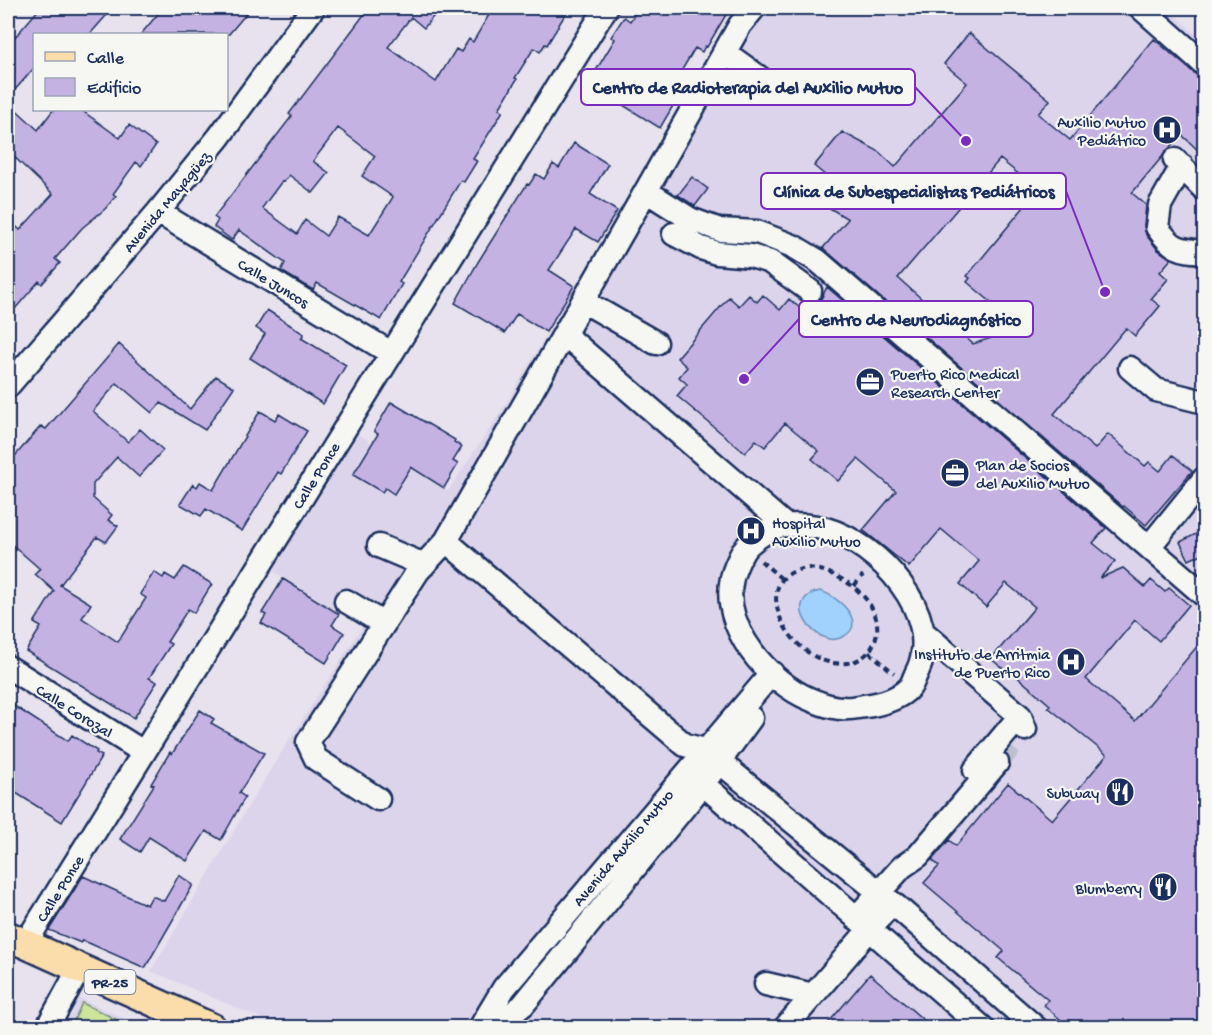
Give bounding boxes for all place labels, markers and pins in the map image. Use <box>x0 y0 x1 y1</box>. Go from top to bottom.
callout: Centro de Radioterapia del Auxilio Mutuo <box>581 69 915 105</box>
hospital icon: Auxilio Mutuo Pediátrico <box>1151 114 1183 146</box>
place label: Auxilio Mutuo Pediátrico <box>1057 115 1146 152</box>
callout: Clínica de Subespecialistas Pediátricos <box>761 173 1066 209</box>
callout: Centro de Neurodiagnóstico <box>799 301 1033 337</box>
office icon: Puerto Rico Medical Research Center <box>854 366 886 398</box>
place label: Puerto Rico Medical Research Center <box>890 367 1019 404</box>
office icon: Plan de Socios del Auxilio Mutuo <box>939 457 971 489</box>
place label: Plan de Socios del Auxilio Mutuo <box>975 458 1090 495</box>
hospital icon: Hospital Auxilio Mutuo <box>735 515 767 547</box>
place label: Hospital Auxilio Mutuo <box>772 516 861 553</box>
hospital icon: Instituto de Arritmia de Puerto Rico <box>1055 646 1087 678</box>
place label: Instituto de Arritmia de Puerto Rico <box>914 647 1051 684</box>
restaurant icon: Subway <box>1104 776 1136 808</box>
place label: Subway <box>1046 786 1099 805</box>
restaurant icon: Blumberry <box>1147 871 1179 903</box>
place label: Blumberry <box>1075 881 1142 900</box>

